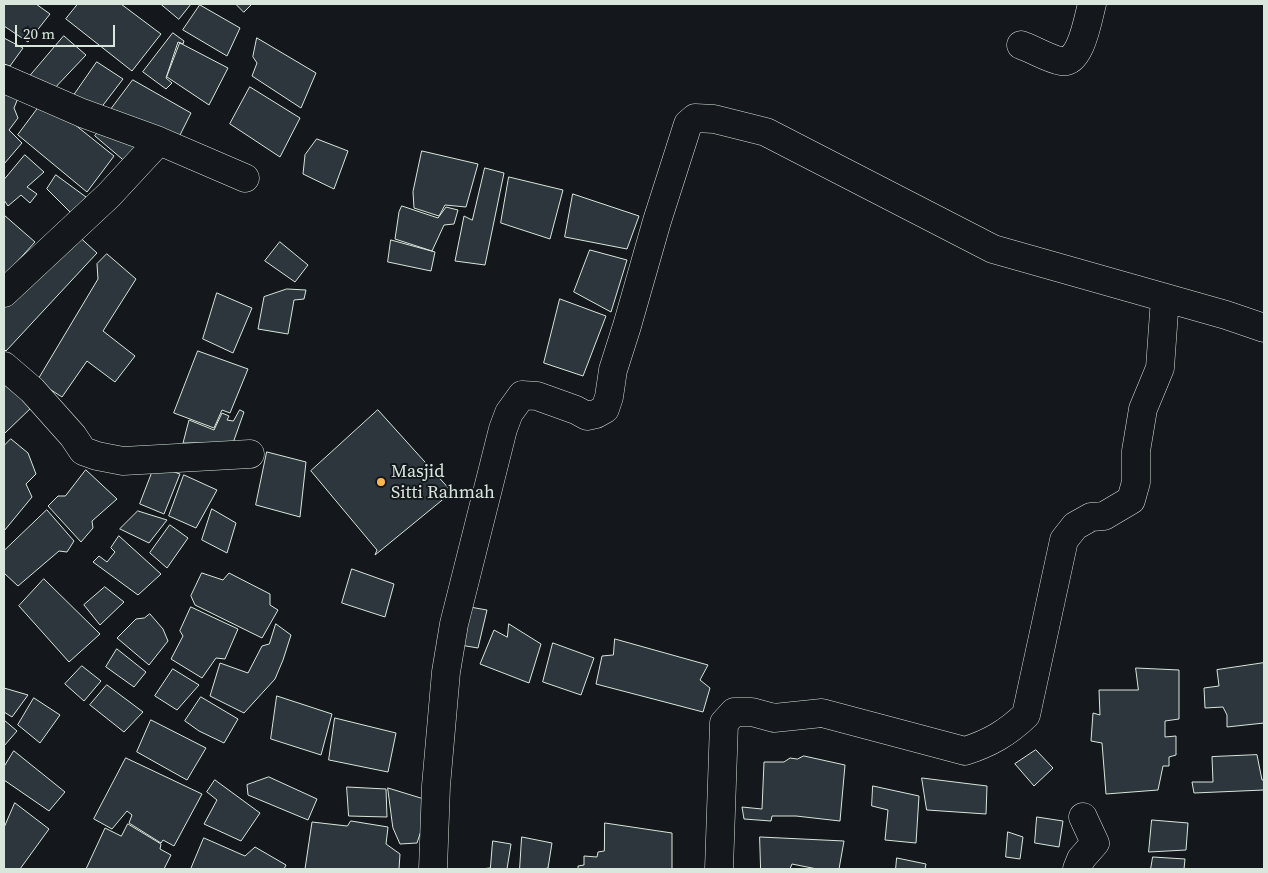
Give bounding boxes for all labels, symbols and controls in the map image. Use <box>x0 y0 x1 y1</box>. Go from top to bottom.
scale bar <box>18 15 118 47</box>
text: 20 m <box>23 23 55 44</box>
place label: Masjid Sitti Rahmah <box>391 461 495 504</box>
marker: Masjid Sitti Rahmah <box>375 476 387 488</box>

